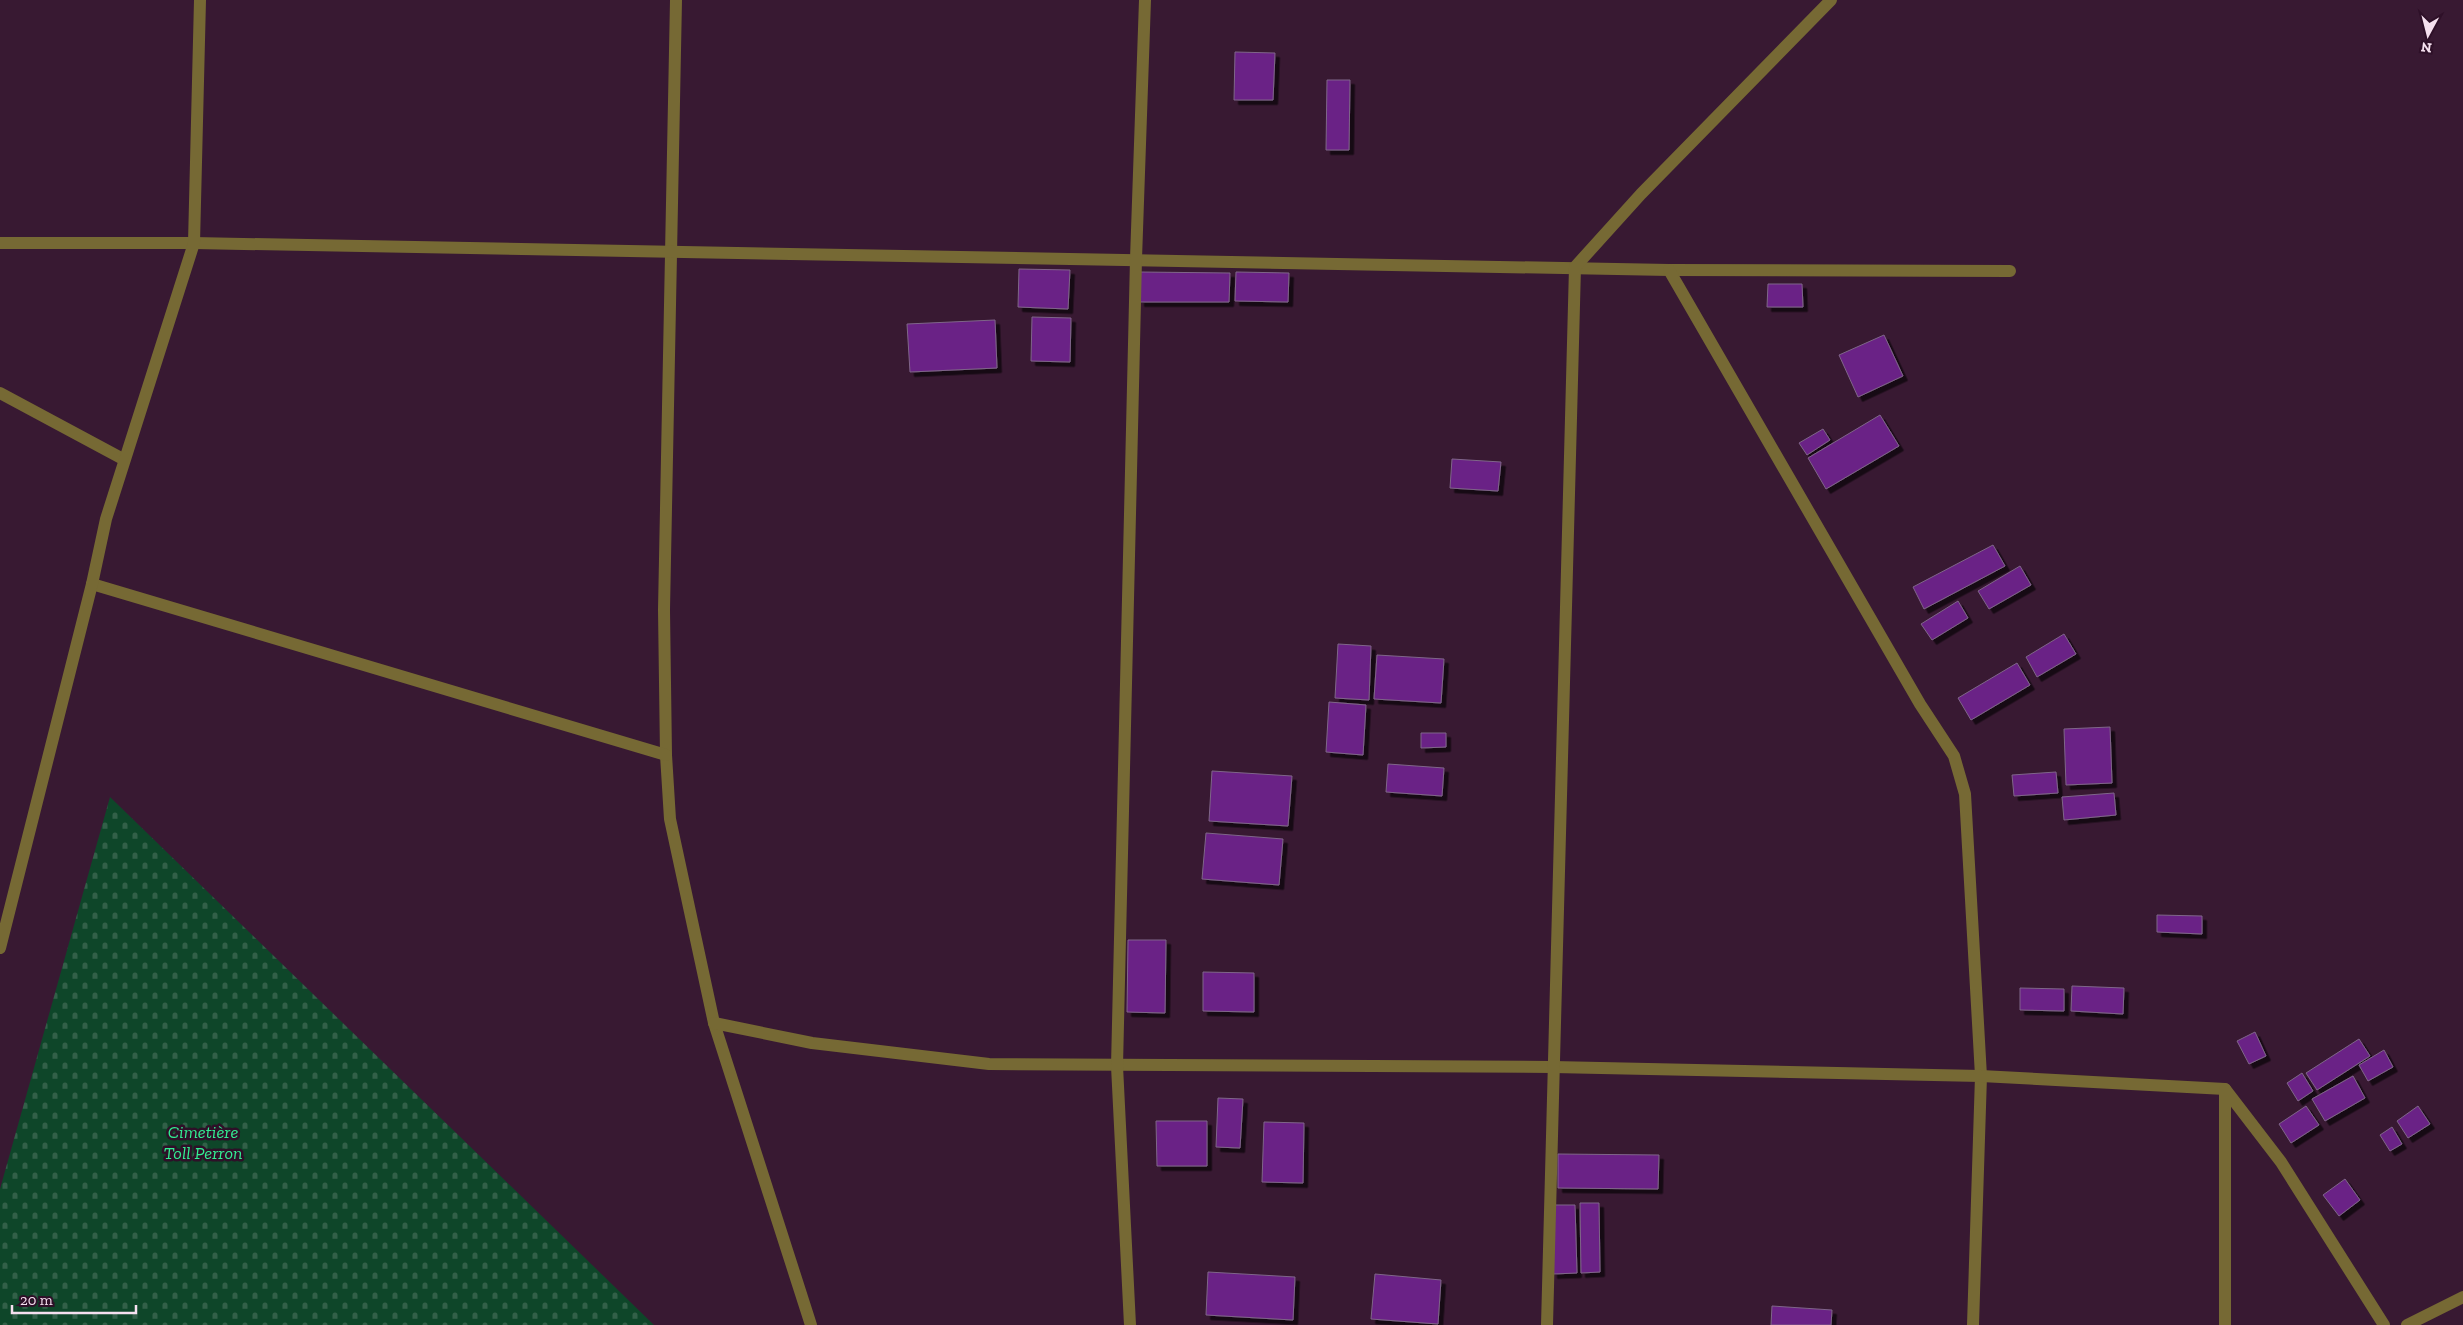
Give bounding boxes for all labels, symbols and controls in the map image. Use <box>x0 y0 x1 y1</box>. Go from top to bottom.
north arrow <box>2403 10 2453 60</box>
text: N <box>2420 38 2433 56</box>
park label: Cimetière Toll Perron <box>163 1121 243 1164</box>
scale bar <box>12 1282 136 1314</box>
text: 20 m <box>20 1291 53 1309</box>

